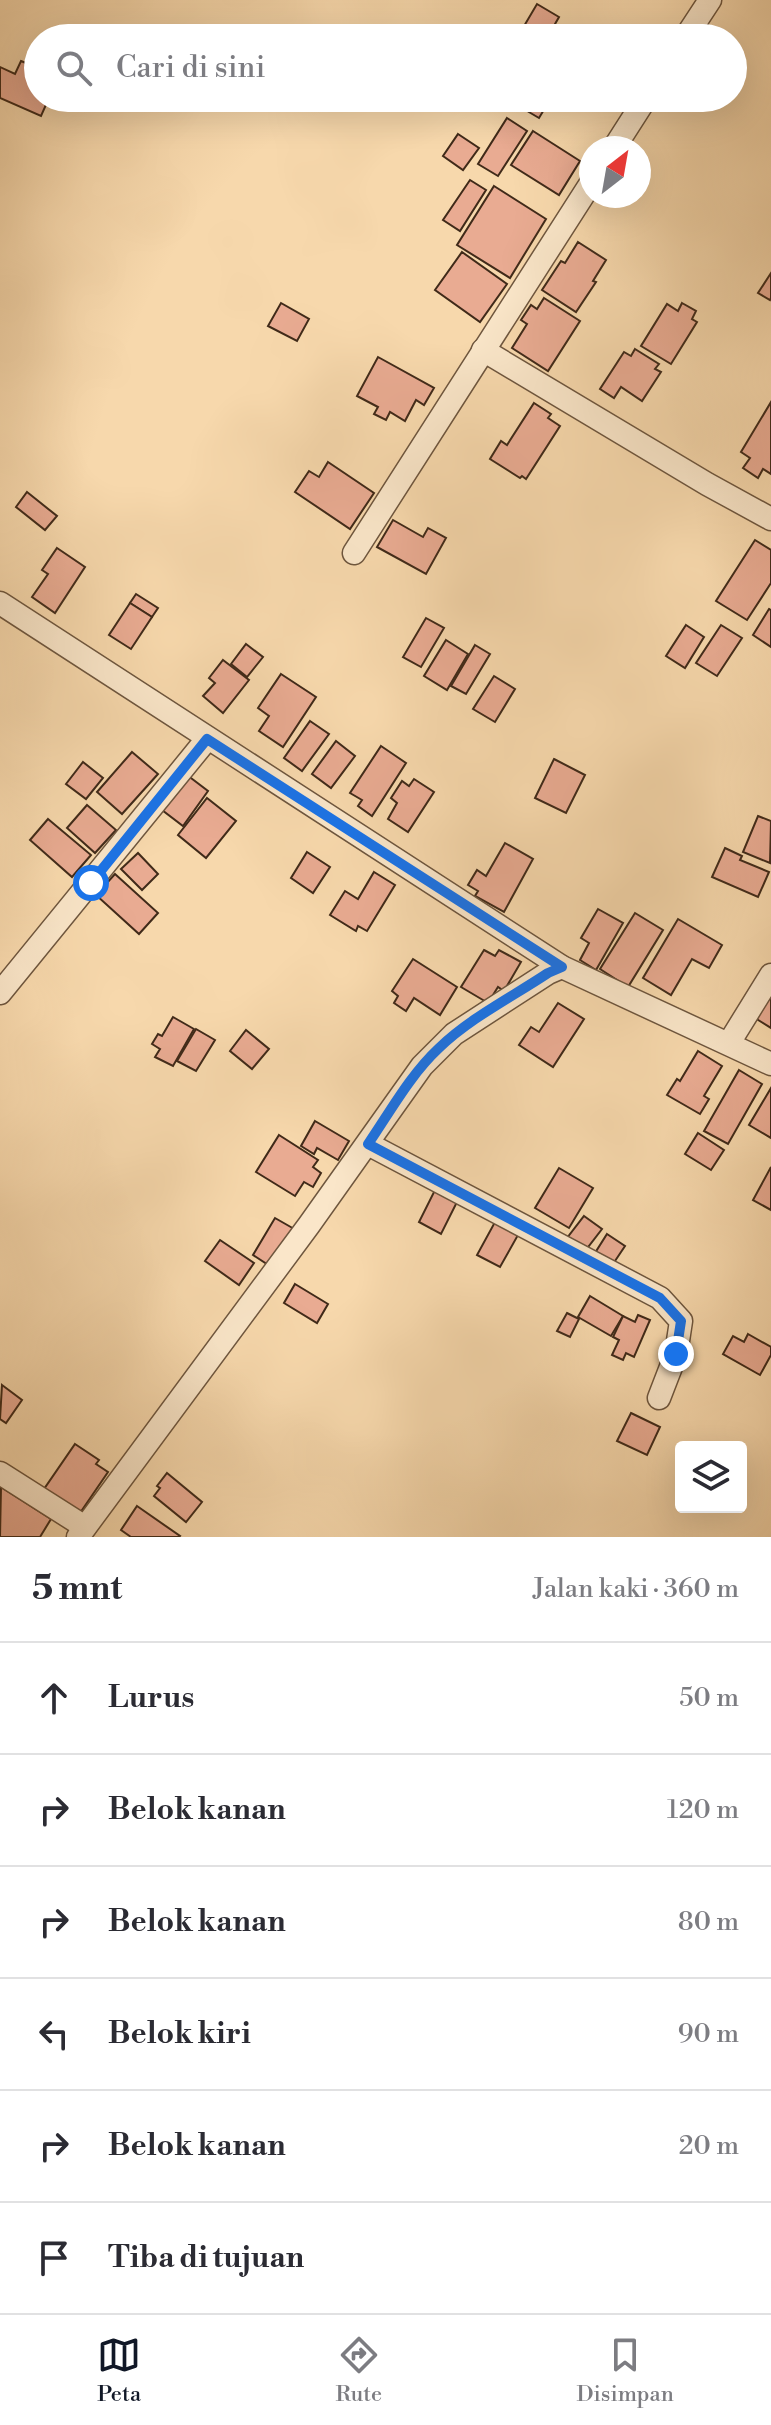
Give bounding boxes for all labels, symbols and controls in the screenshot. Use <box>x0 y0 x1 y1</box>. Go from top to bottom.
search box <box>24 24 747 112</box>
icon: search <box>52 46 96 90</box>
text: Cari di sini <box>116 49 265 87</box>
north arrow <box>579 136 651 208</box>
route start <box>73 865 109 901</box>
route end <box>658 1336 694 1372</box>
map controls <box>675 1441 747 1513</box>
button: layers <box>675 1441 747 1513</box>
text: 5 mnt <box>32 1568 122 1610</box>
text: Jalan kaki · 360 m <box>533 1573 739 1605</box>
icon: ahead <box>32 1676 76 1720</box>
text: Lurus <box>108 1679 194 1717</box>
text: 50 m <box>679 1682 739 1714</box>
icon: right <box>32 1788 76 1832</box>
text: Belok kanan <box>108 1791 286 1829</box>
text: 120 m <box>667 1794 739 1826</box>
icon: right <box>32 1900 76 1944</box>
text: Belok kanan <box>108 1903 286 1941</box>
text: 80 m <box>678 1906 739 1938</box>
icon: left <box>32 2012 76 2056</box>
text: Belok kiri <box>108 2015 251 2053</box>
text: 90 m <box>678 2018 739 2050</box>
icon: right <box>32 2124 76 2168</box>
text: Belok kanan <box>108 2127 286 2165</box>
text: 20 m <box>679 2130 739 2162</box>
icon: arrive <box>32 2236 76 2280</box>
text: Tiba di tujuan <box>108 2239 304 2277</box>
tab: Peta <box>97 2333 141 2408</box>
tab: Rute <box>336 2333 382 2408</box>
tab: Disimpan <box>576 2333 674 2408</box>

